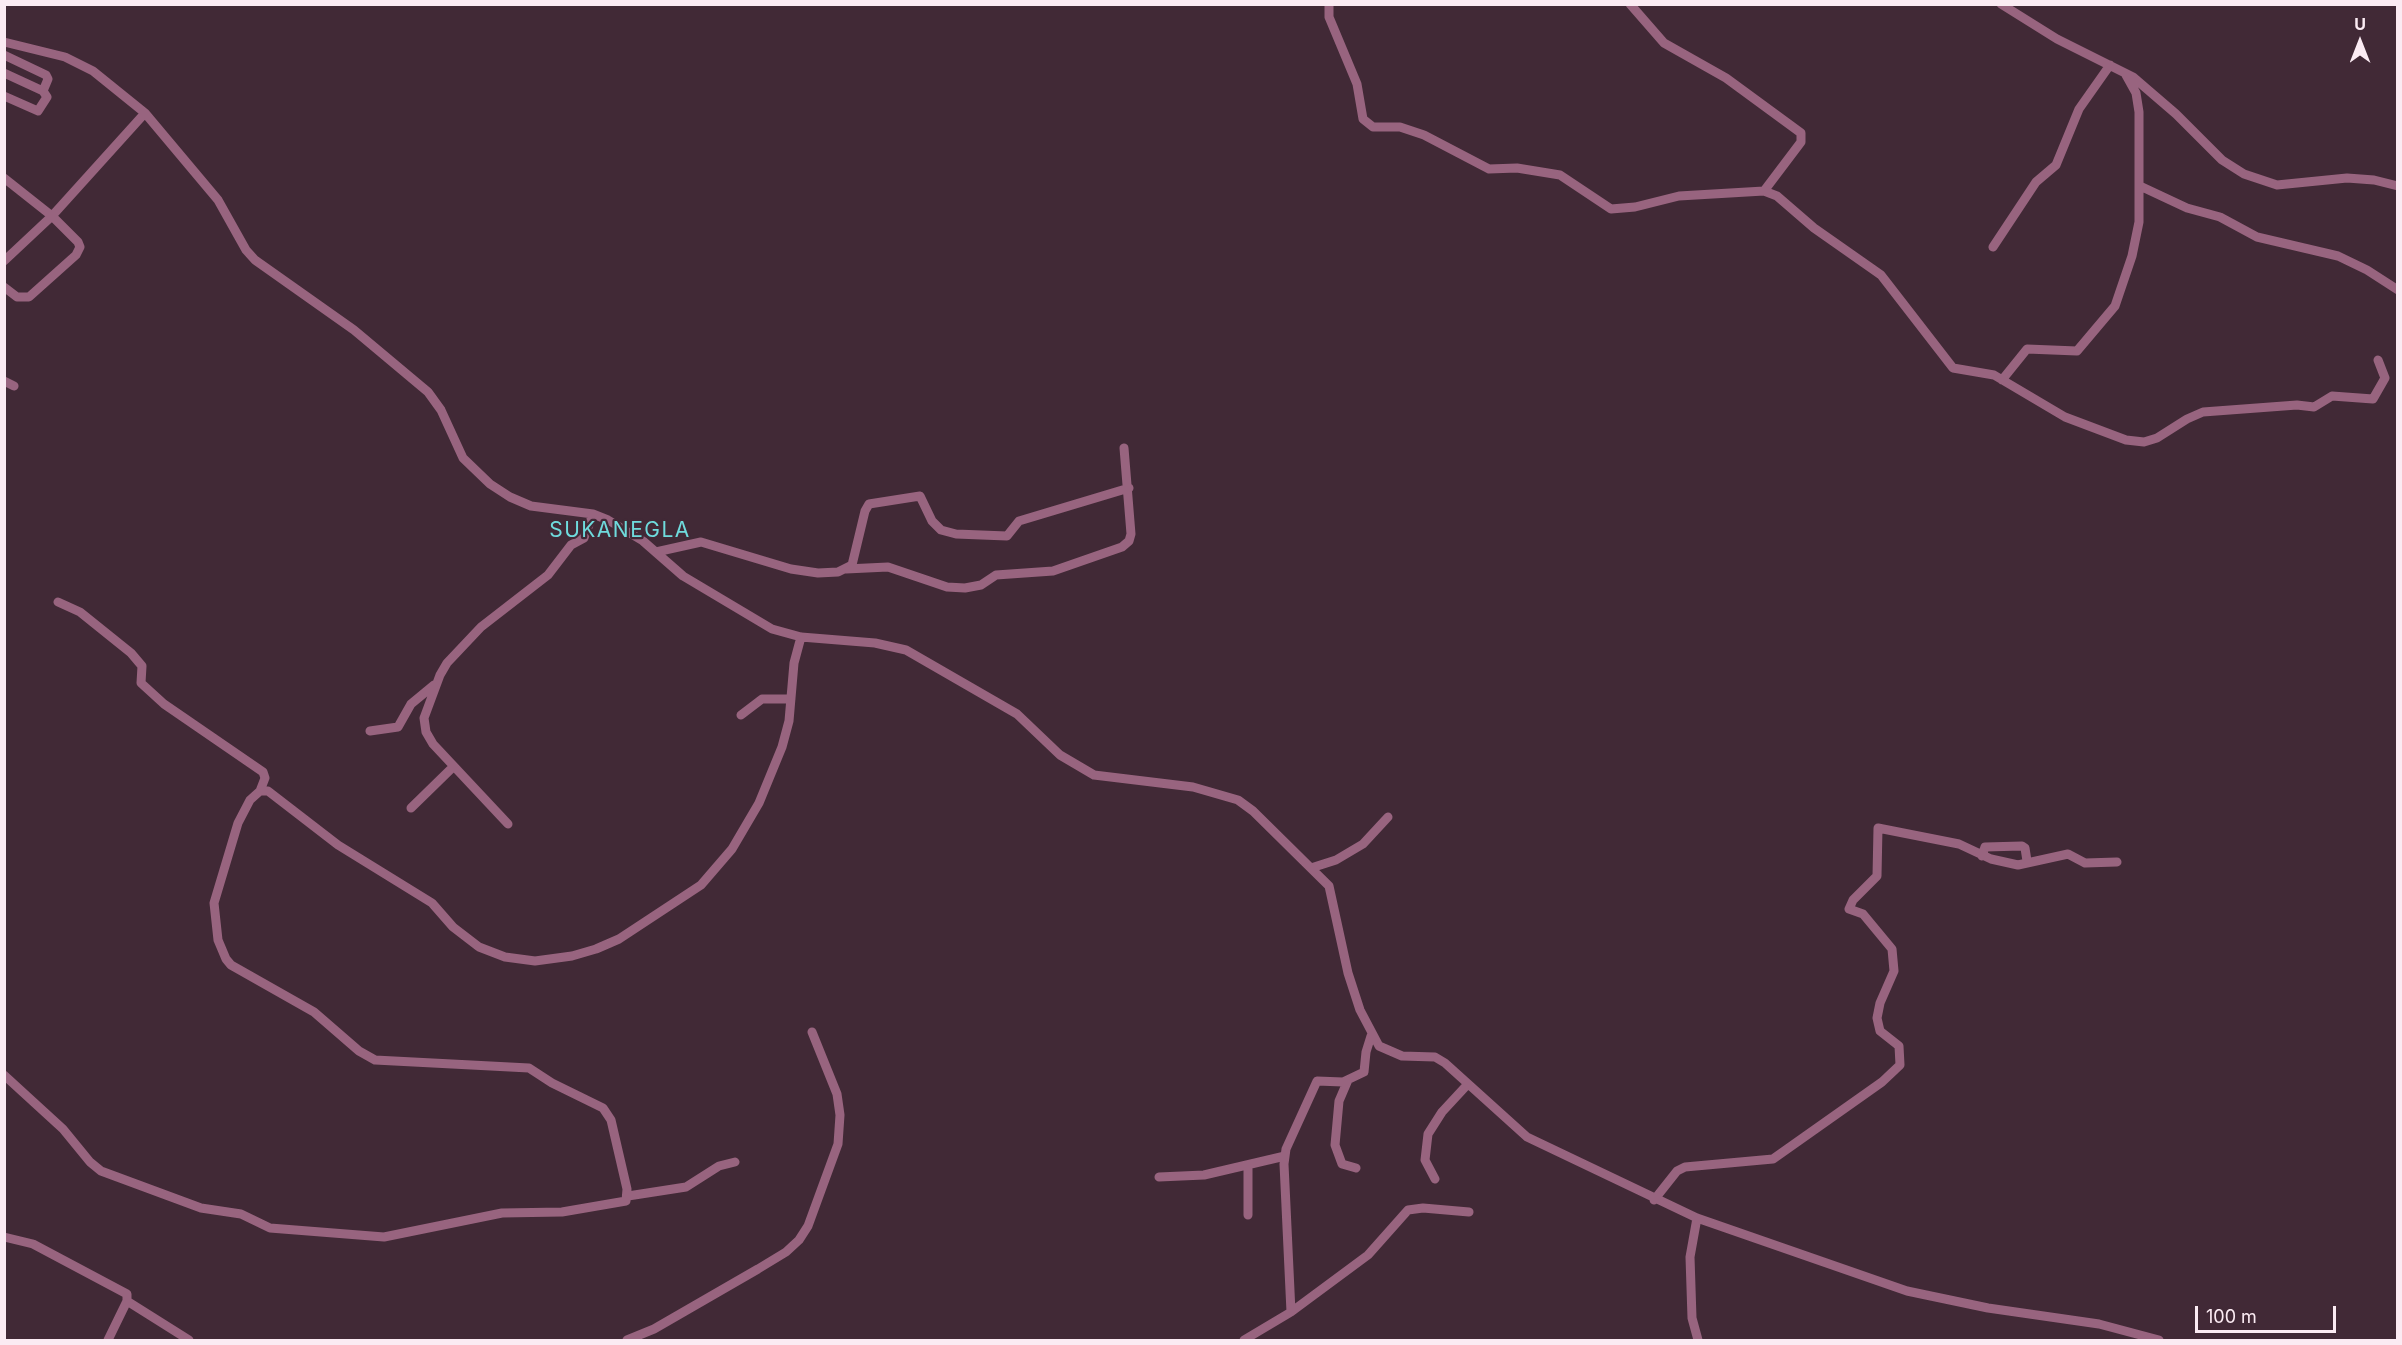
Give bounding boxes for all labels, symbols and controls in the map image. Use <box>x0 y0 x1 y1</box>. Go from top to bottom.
north arrow <box>2330 12 2390 72</box>
text: U <box>2354 14 2366 34</box>
district label: SUKANEGLA <box>549 518 691 544</box>
scale bar <box>2198 1294 2339 1332</box>
text: 100 m <box>2206 1306 2257 1327</box>

